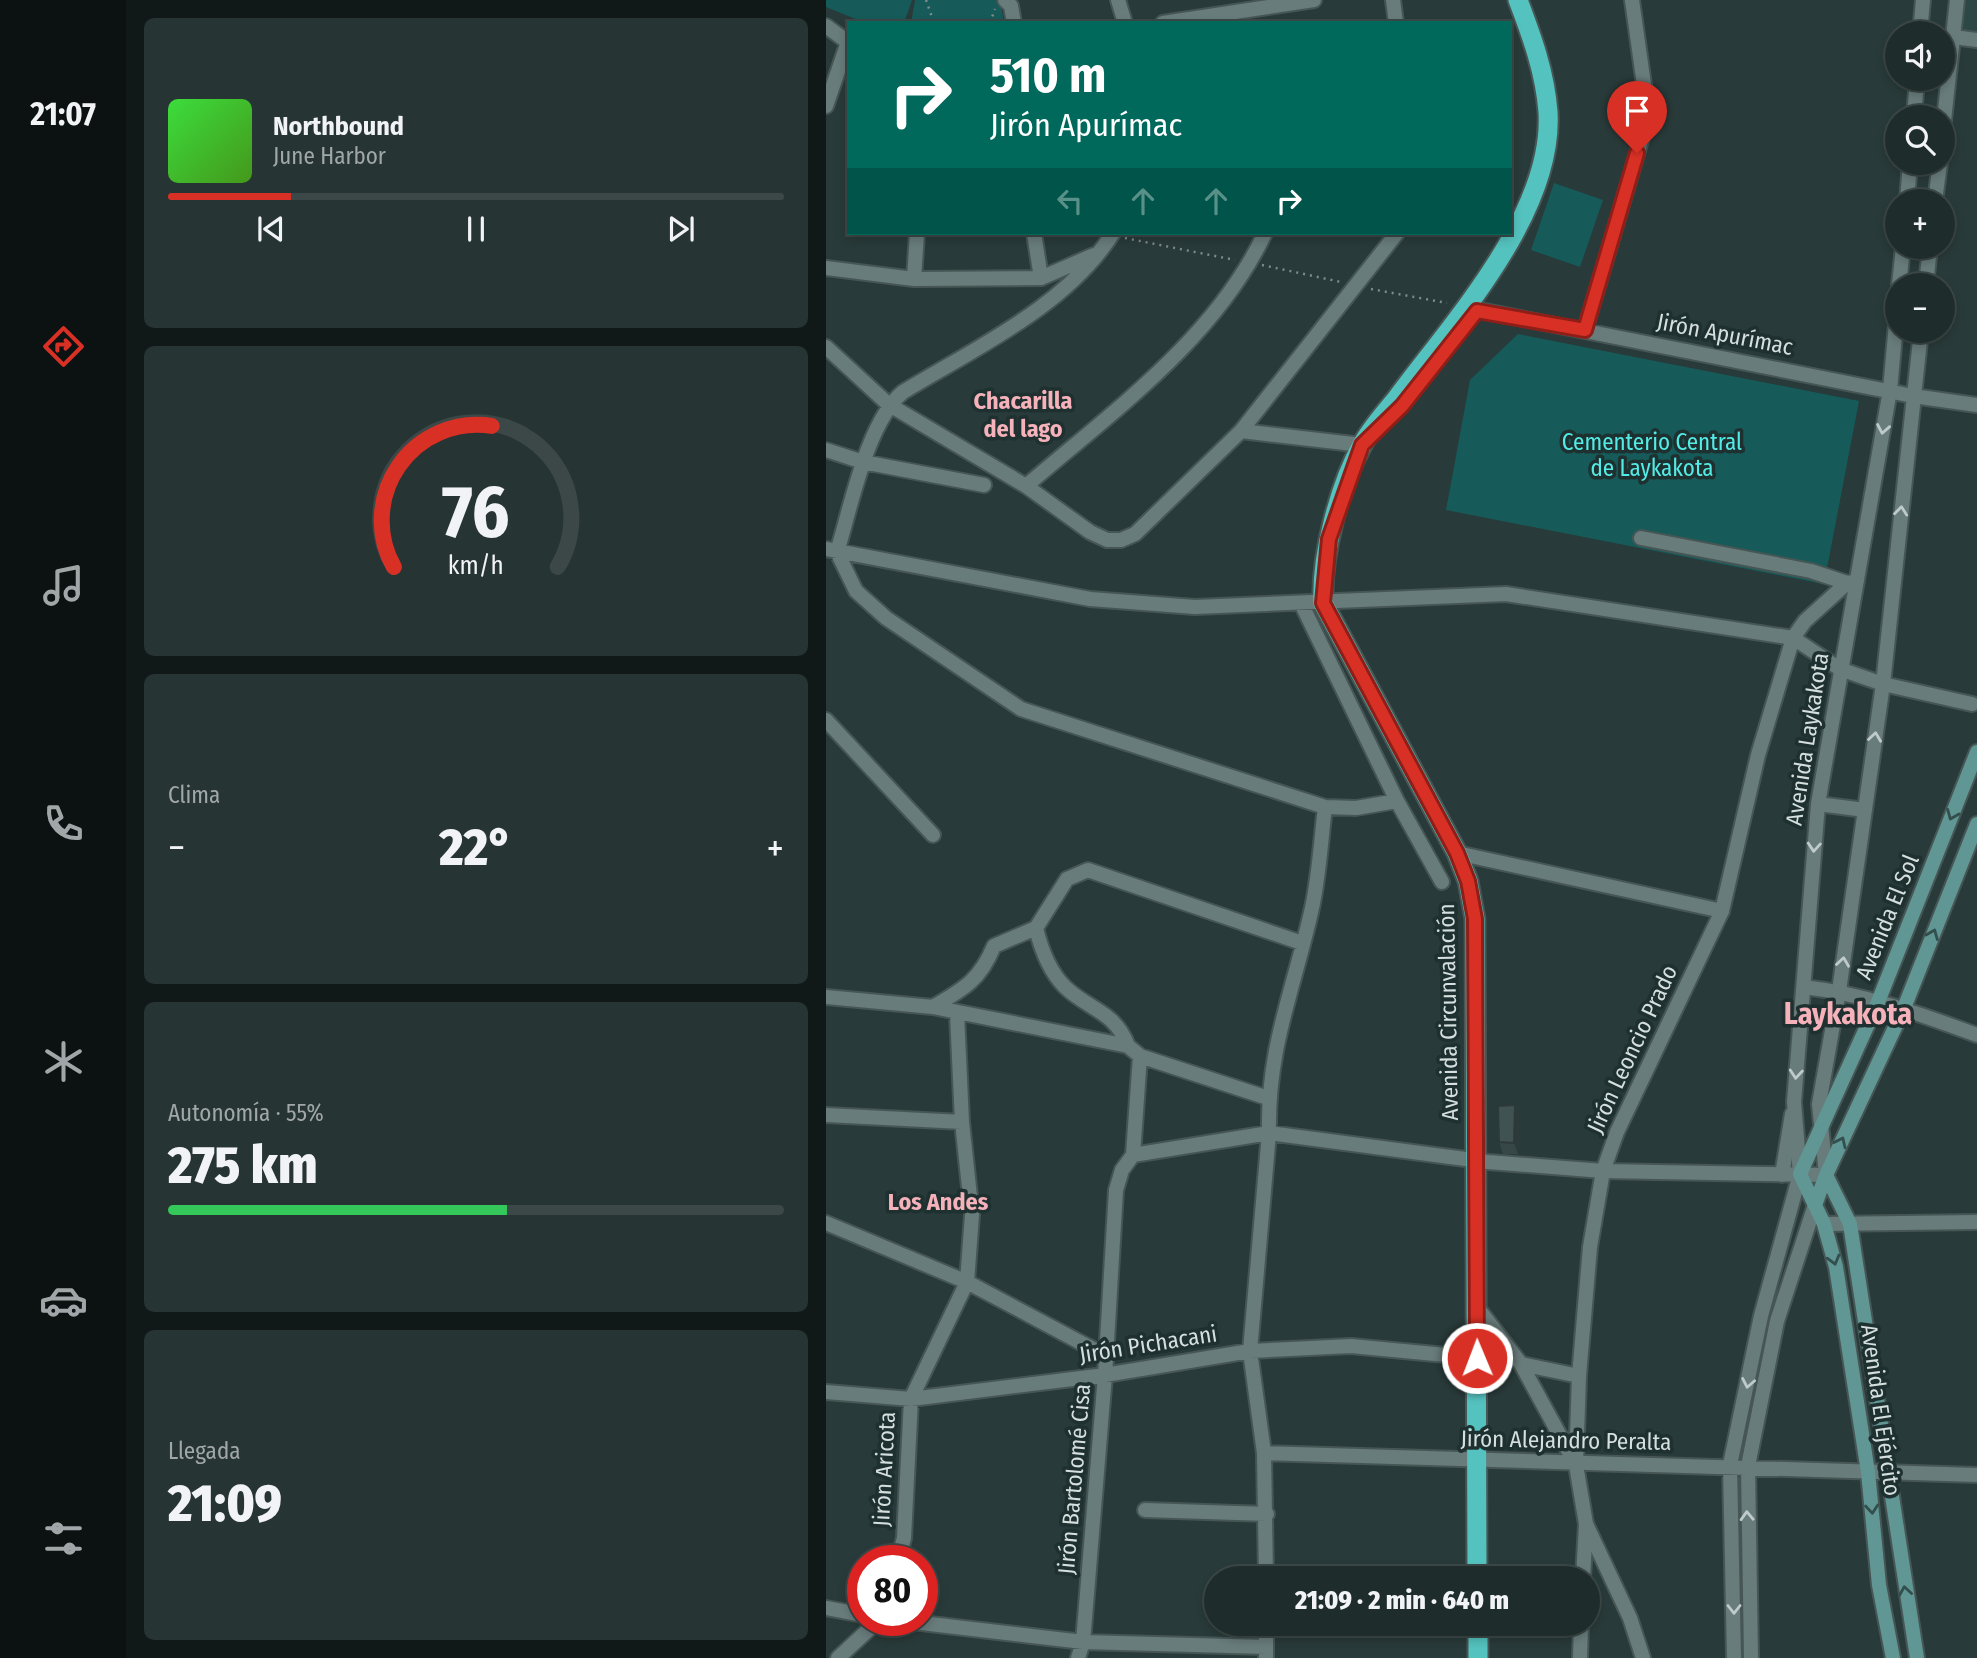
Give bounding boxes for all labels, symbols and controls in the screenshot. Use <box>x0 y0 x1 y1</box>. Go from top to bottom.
map controls <box>1885 21 1955 343</box>
button: sound <box>1885 21 1955 91</box>
text: 510 m <box>990 46 1106 105</box>
icon: right <box>875 49 966 140</box>
pin <box>1607 81 1667 153</box>
icon: arrive <box>1618 92 1656 130</box>
text: 21:07 <box>30 95 96 133</box>
button: search <box>1885 105 1955 175</box>
text: Jirón Apurímac <box>990 106 1182 144</box>
text: Northbound <box>273 111 404 142</box>
text: June Harbor <box>273 142 386 170</box>
icon: left <box>1051 182 1089 220</box>
icon: ahead <box>1124 182 1162 220</box>
icon: ahead <box>1197 182 1235 220</box>
icon: right <box>1270 182 1308 220</box>
button: + <box>1885 189 1955 259</box>
icon: previous <box>252 210 290 248</box>
icon: pause <box>457 210 495 248</box>
icon: next <box>662 210 700 248</box>
button: − <box>1885 273 1955 343</box>
street label: Jirón Apurímac <box>1655 307 1796 361</box>
icon: directions <box>39 322 88 371</box>
district label: Chacarilla del lago <box>974 387 1073 443</box>
one-way arrow <box>1876 424 1891 435</box>
park label: Cementerio Central de Laykakota <box>1562 428 1742 482</box>
text: 76 <box>442 469 510 556</box>
one-way arrow <box>1893 505 1908 516</box>
text: km/h <box>448 551 504 581</box>
icon: music <box>39 561 88 610</box>
street label: Avenida Laykakota <box>1780 651 1834 827</box>
one-way arrow <box>1867 731 1882 743</box>
text: Clima <box>168 781 220 809</box>
icon: phone <box>39 799 88 848</box>
one-way arrow <box>1946 809 1960 821</box>
text: 22° <box>439 816 513 879</box>
text: − <box>168 825 185 871</box>
text: + <box>767 825 784 871</box>
one-way arrow <box>1807 842 1822 853</box>
street label: Avenida El Sol <box>1849 850 1925 984</box>
street label: Avenida Circunvalación <box>1432 903 1464 1121</box>
one-way arrow <box>1925 929 1939 941</box>
one-way arrow <box>1835 957 1850 968</box>
street label: Jirón Leoncio Prado <box>1581 961 1683 1137</box>
district label: Laykakota <box>1784 996 1912 1032</box>
icon: climate <box>39 1037 88 1086</box>
one-way arrow <box>1789 1069 1804 1080</box>
text: Autonomía · 55% <box>168 1099 324 1127</box>
text: 275 km <box>168 1134 317 1197</box>
one-way arrow <box>1833 1137 1847 1149</box>
district label: Los Andes <box>888 1188 989 1216</box>
one-way arrow <box>1826 1254 1840 1266</box>
icon: car <box>39 1276 88 1325</box>
street label: Jirón Pichacani <box>1077 1319 1219 1369</box>
position arrow <box>1440 1321 1514 1395</box>
street label: Avenida El Ejército <box>1855 1322 1907 1498</box>
one-way arrow <box>1741 1377 1756 1389</box>
street label: Jirón Bartolomé Cisa <box>1052 1383 1096 1575</box>
street label: Jirón Aricota <box>867 1411 901 1527</box>
street label: Jirón Alejandro Peralta <box>1460 1424 1672 1456</box>
text: Llegada <box>168 1437 240 1465</box>
text: 21:09 <box>168 1472 282 1535</box>
one-way arrow <box>1864 1504 1879 1515</box>
one-way arrow <box>1739 1511 1754 1522</box>
icon: filters <box>39 1514 88 1563</box>
speed limit sign: 80 <box>847 1545 938 1636</box>
text: 21:09 · 2 min · 640 m <box>1295 1585 1509 1616</box>
one-way arrow <box>1898 1585 1913 1597</box>
one-way arrow <box>1726 1604 1742 1614</box>

